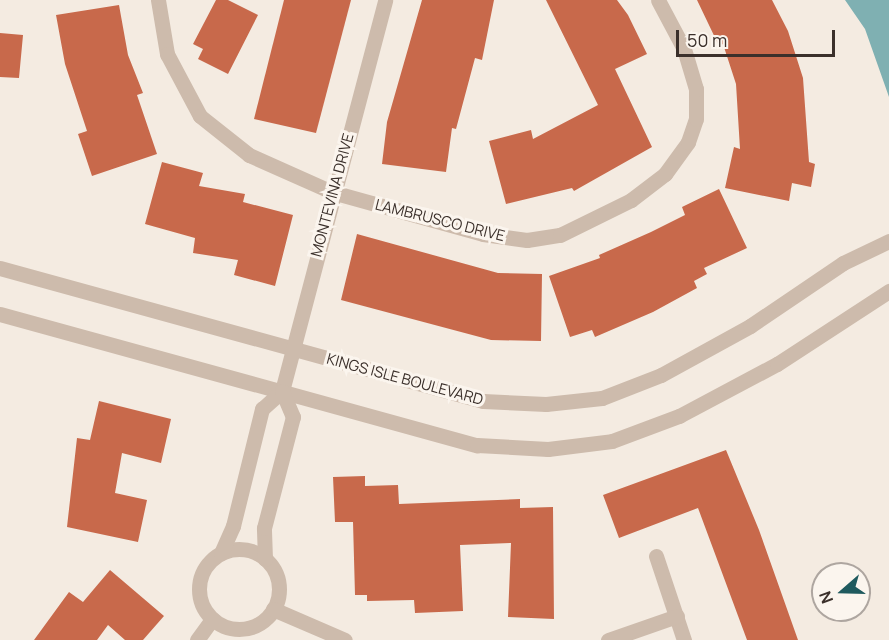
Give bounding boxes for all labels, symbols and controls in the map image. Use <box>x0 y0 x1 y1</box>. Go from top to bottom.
scale bar <box>679 18 838 56</box>
text: 50 m <box>687 28 727 52</box>
street label: MONTEVINA DRIVE <box>307 131 357 259</box>
street label: LAMBRUSCO DRIVE <box>373 195 507 245</box>
street label: KINGS ISLE BOULEVARD <box>325 349 485 409</box>
north arrow <box>811 562 871 622</box>
text: N <box>814 588 838 607</box>

